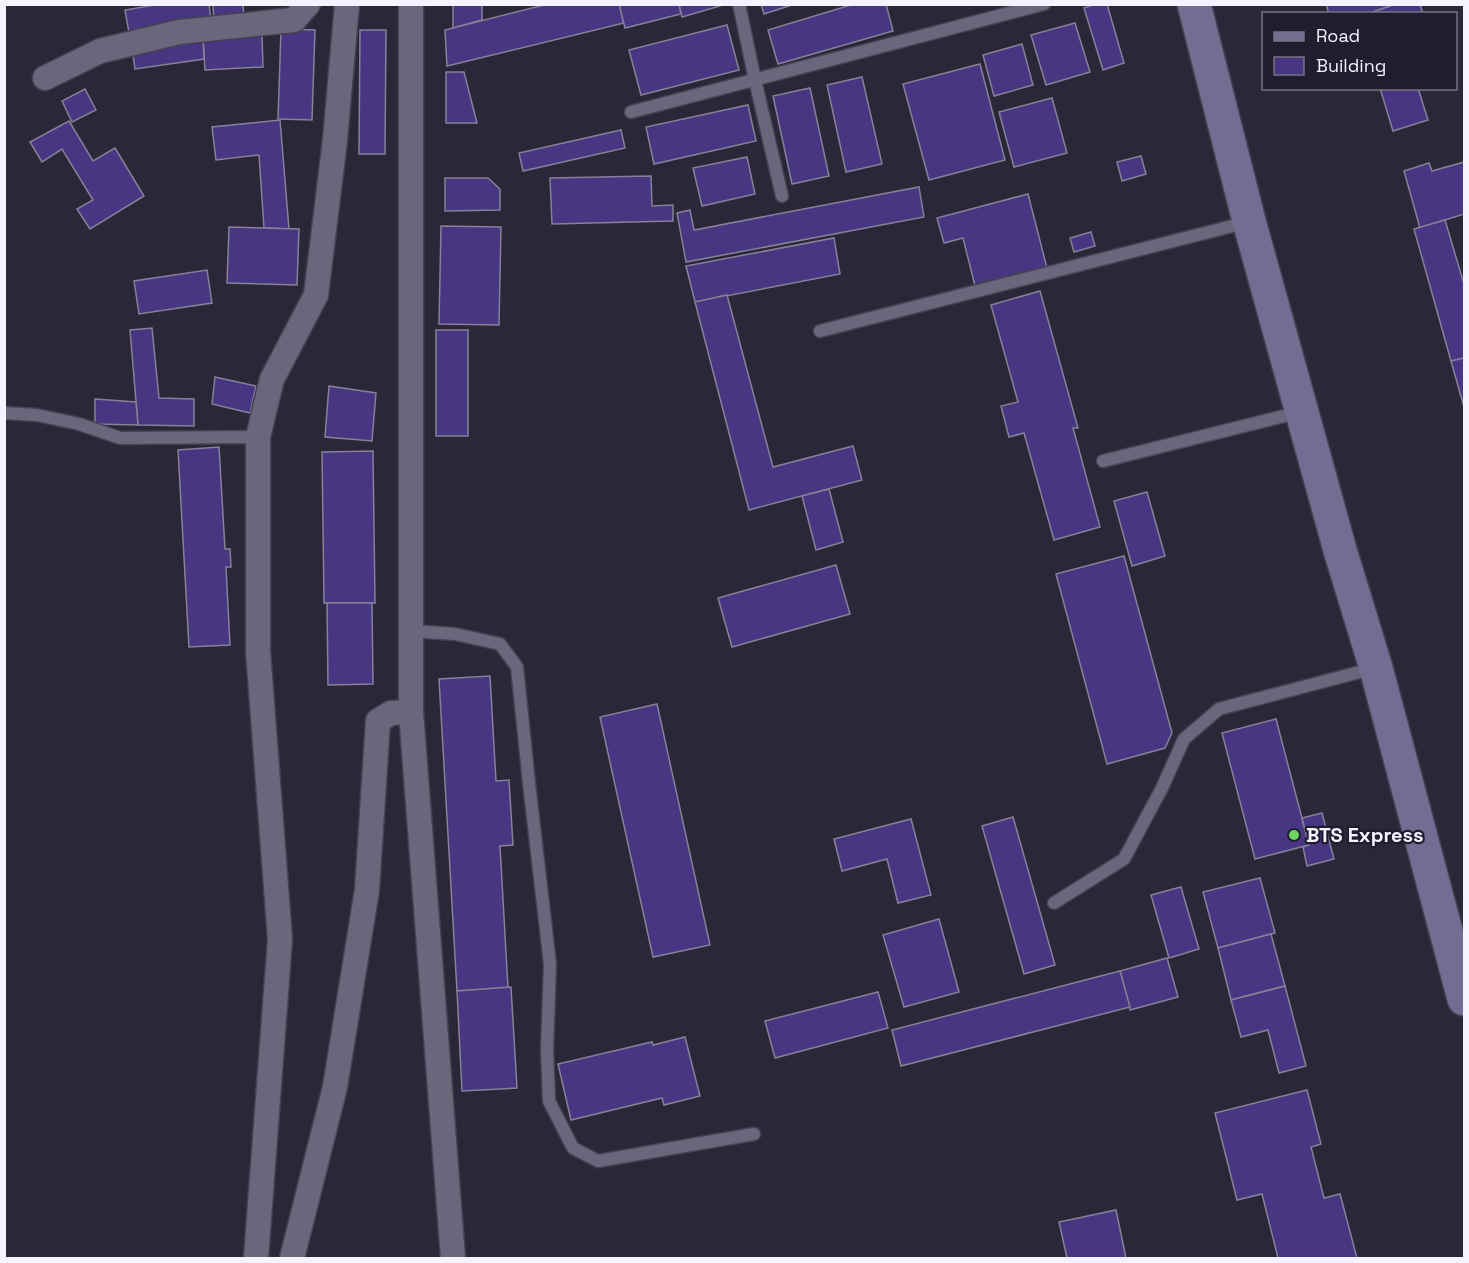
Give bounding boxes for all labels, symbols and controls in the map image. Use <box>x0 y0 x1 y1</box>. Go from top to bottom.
legend <box>1262 12 1457 90</box>
text: Road <box>1316 24 1360 47</box>
text: Building <box>1316 54 1386 77</box>
place label: BTS Express <box>1306 822 1424 848</box>
marker: BTS Express <box>1287 828 1301 842</box>

